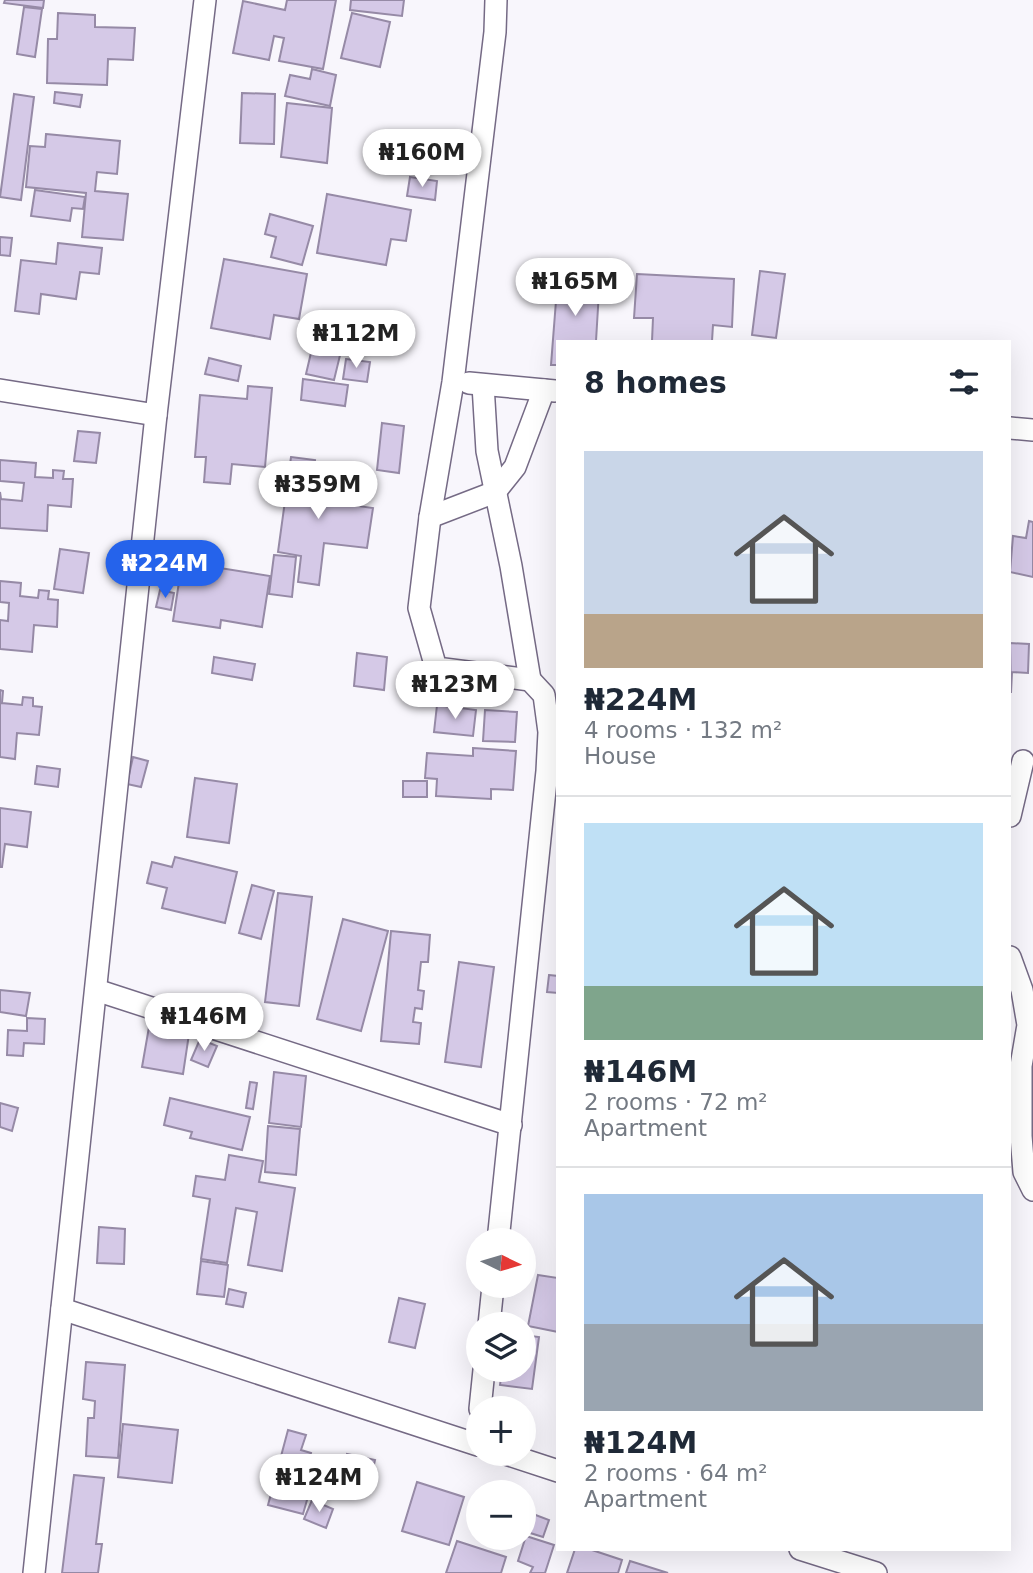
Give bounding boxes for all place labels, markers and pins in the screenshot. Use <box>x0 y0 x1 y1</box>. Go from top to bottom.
pin: ₦160M <box>373 130 471 189</box>
pin: ₦165M <box>526 258 624 318</box>
pin: ₦112M <box>307 310 405 370</box>
pin: ₦359M <box>269 462 367 521</box>
pin: ₦224M <box>116 540 214 600</box>
pin: ₦123M <box>406 662 504 721</box>
pin: ₦146M <box>155 993 253 1053</box>
pin: ₦124M <box>270 1454 368 1514</box>

